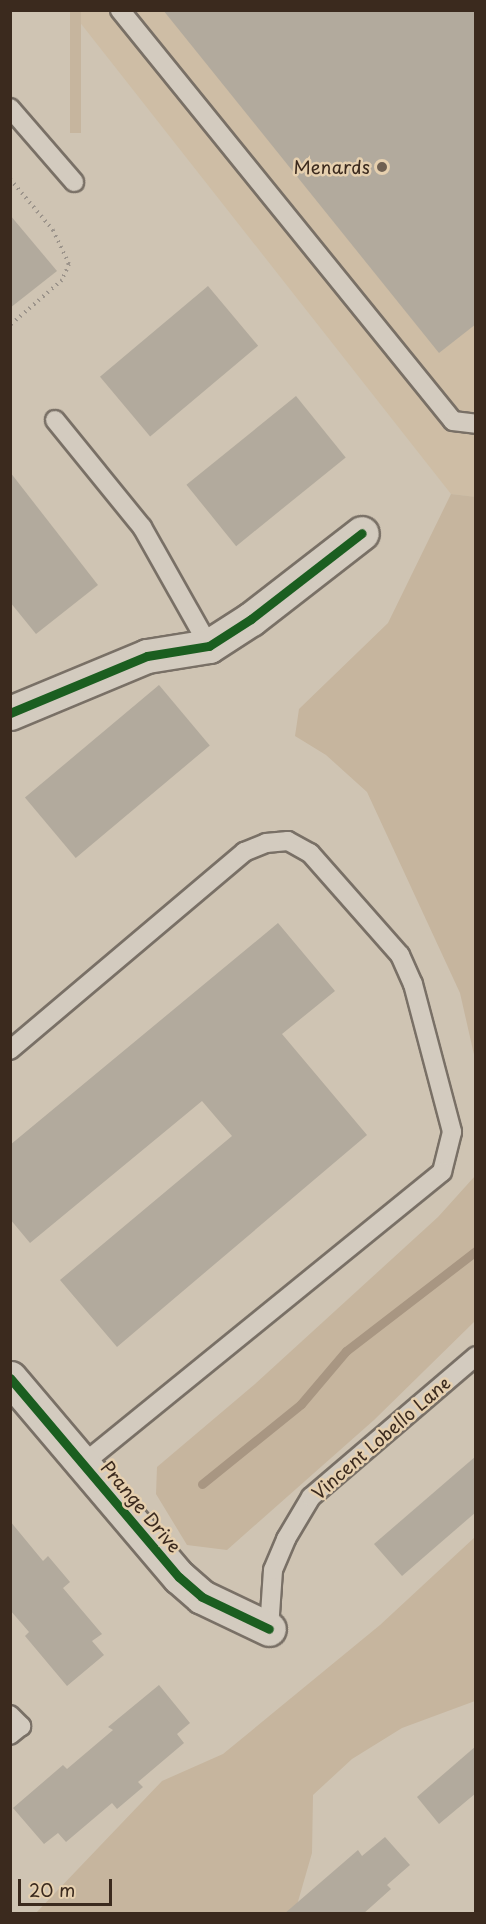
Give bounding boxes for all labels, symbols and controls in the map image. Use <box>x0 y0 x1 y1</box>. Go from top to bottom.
place label: Menards <box>294 156 370 178</box>
marker: Menards <box>375 160 389 174</box>
street label: Vincent Lobello Lane <box>307 1372 455 1504</box>
street label: Prange Drive <box>97 1457 185 1557</box>
scale bar <box>21 1867 116 1905</box>
text: 20 m <box>29 1876 75 1903</box>

